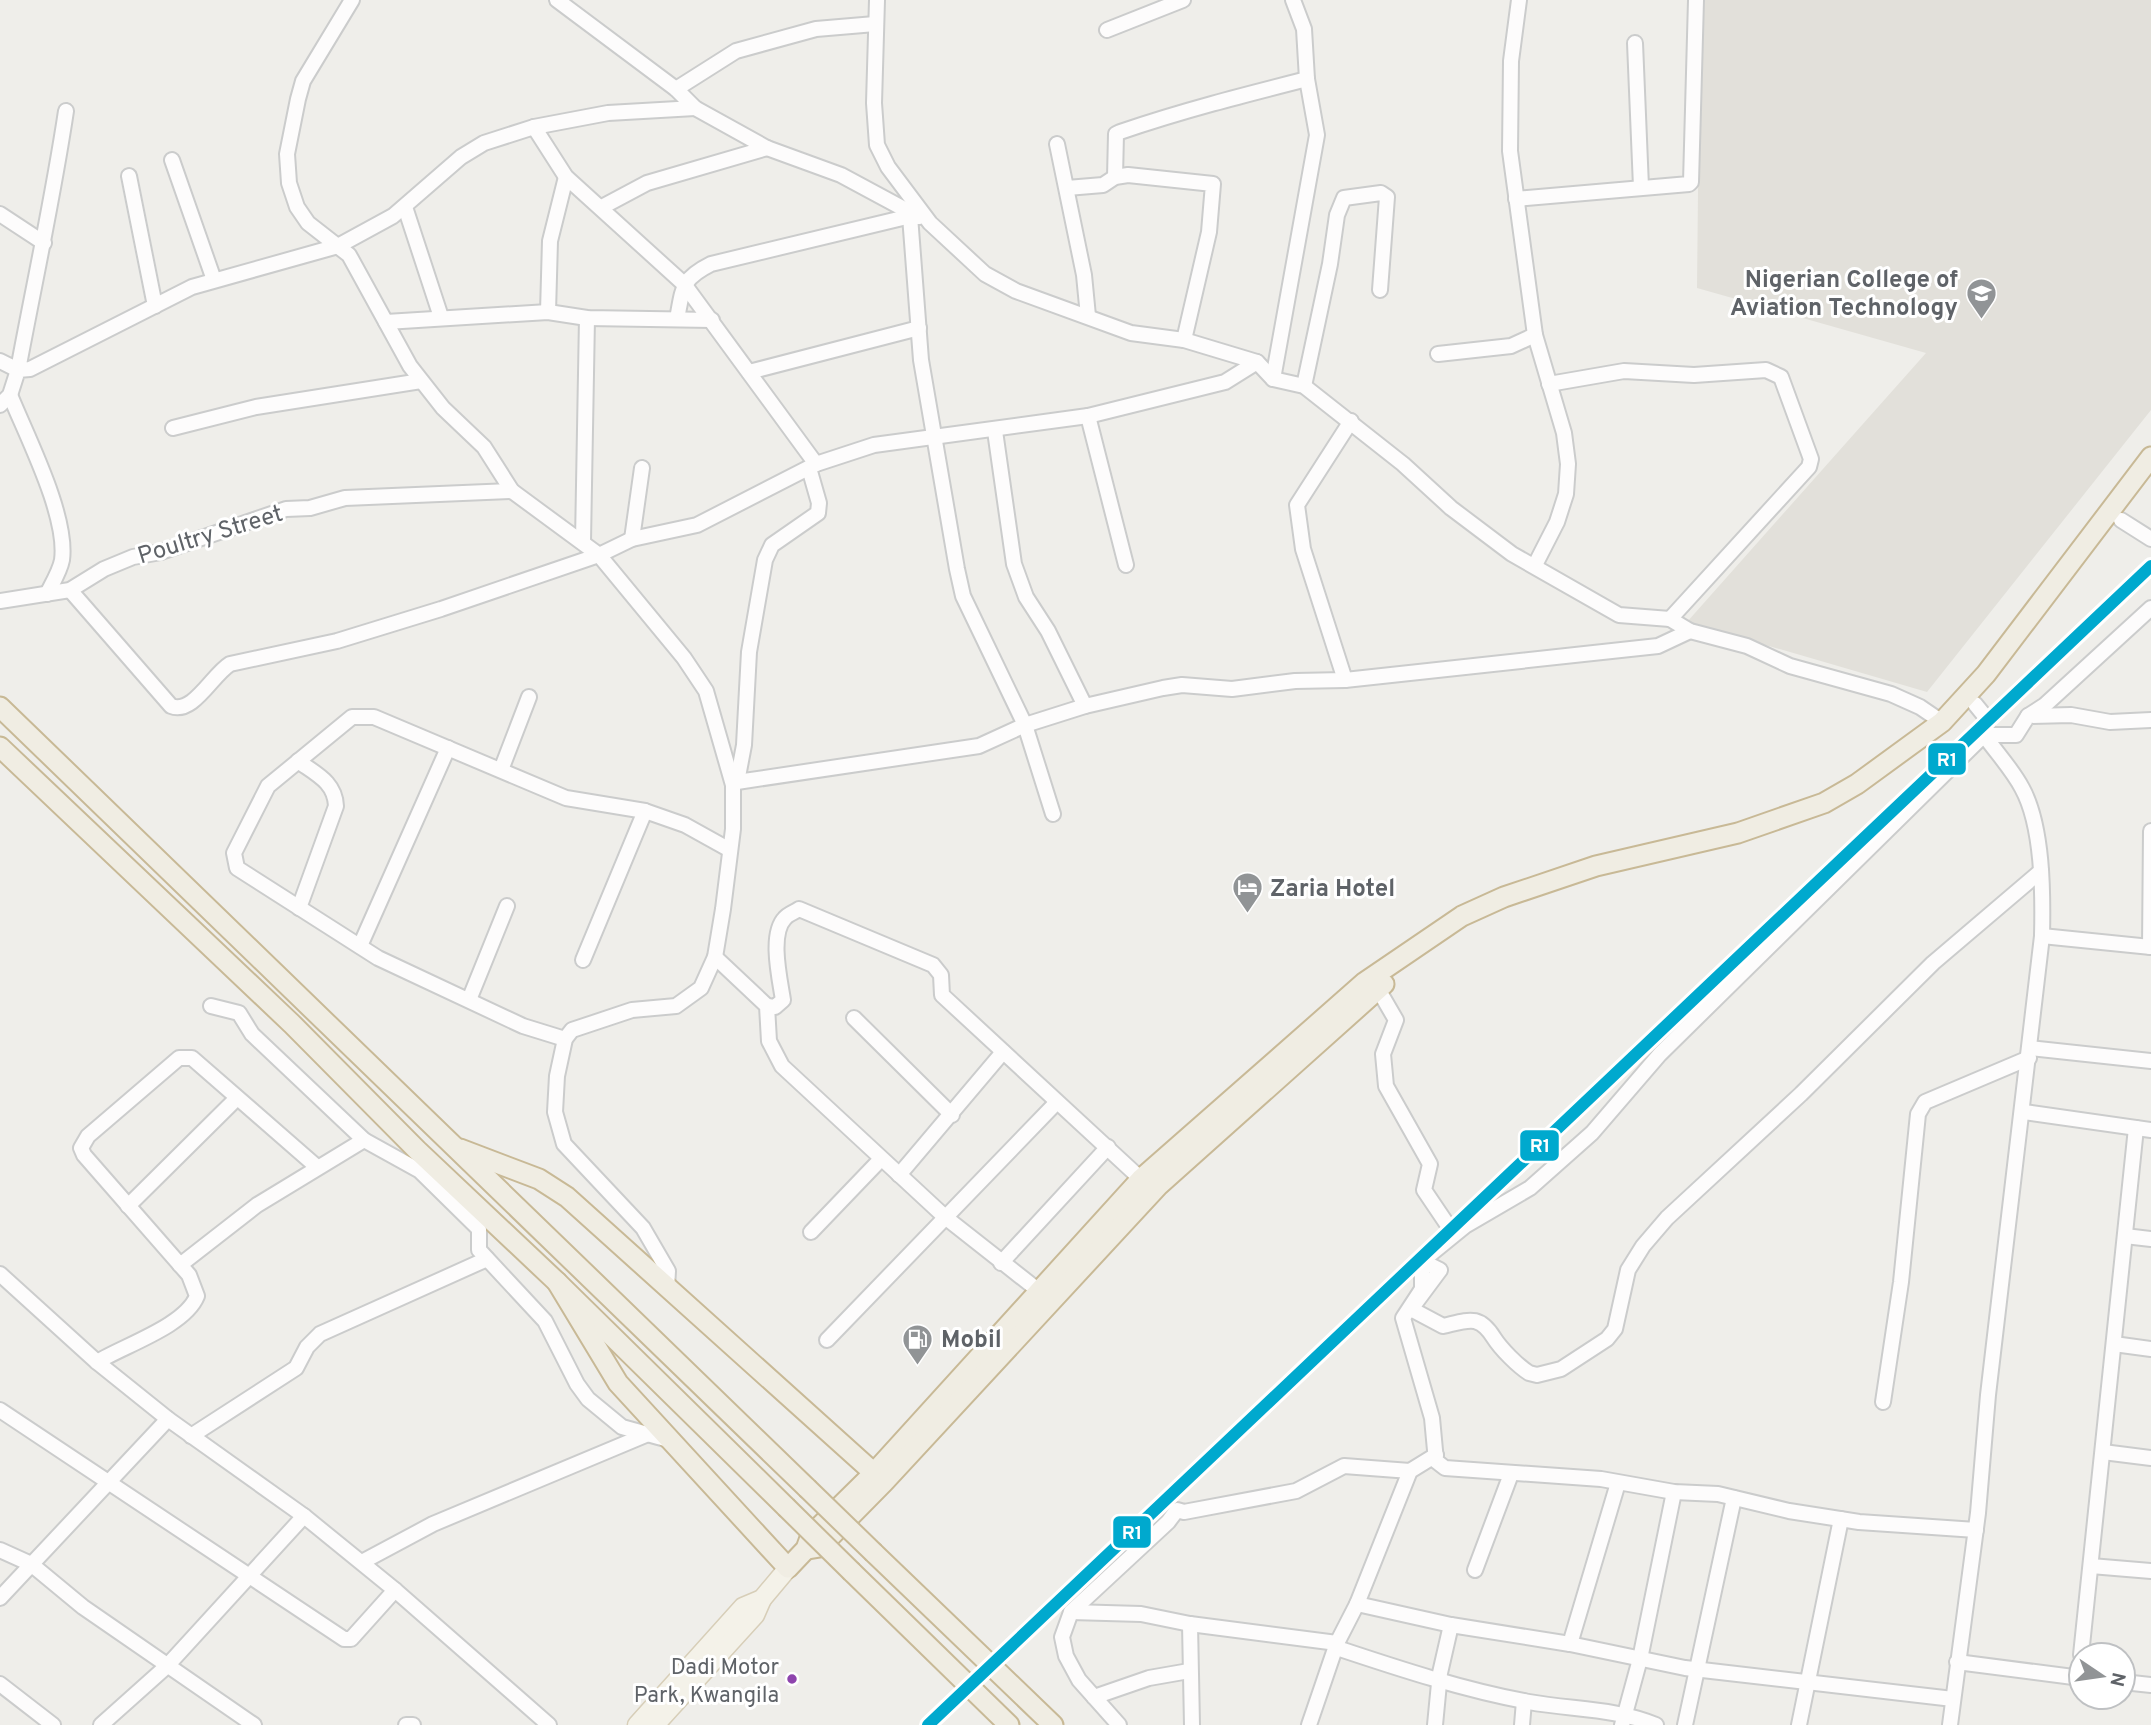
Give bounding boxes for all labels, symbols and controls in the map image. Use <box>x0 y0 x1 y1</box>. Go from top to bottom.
place label: Nigerian College of Aviation Technology <box>1730 266 1958 324</box>
school or university icon: Nigerian College of Aviation Technology <box>1964 276 1998 320</box>
street label: Poultry Street <box>134 500 287 572</box>
line badge: R1 <box>1927 742 1967 776</box>
text: R1 <box>1937 749 1957 773</box>
hotel icon: Zaria Hotel <box>1230 871 1264 915</box>
place label: Zaria Hotel <box>1270 875 1395 905</box>
line badge: R1 <box>1519 1129 1560 1162</box>
text: R1 <box>1530 1135 1550 1159</box>
fuel station icon: Mobil <box>901 1322 935 1366</box>
place label: Mobil <box>941 1326 1002 1356</box>
line badge: R1 <box>1112 1515 1152 1549</box>
text: R1 <box>1122 1522 1142 1546</box>
north arrow <box>2067 1641 2137 1711</box>
place label: Dadi Motor Park, Kwangila <box>634 1655 779 1710</box>
text: N <box>2103 1670 2130 1689</box>
marker: Dadi Motor Park, Kwangila <box>785 1672 799 1686</box>

